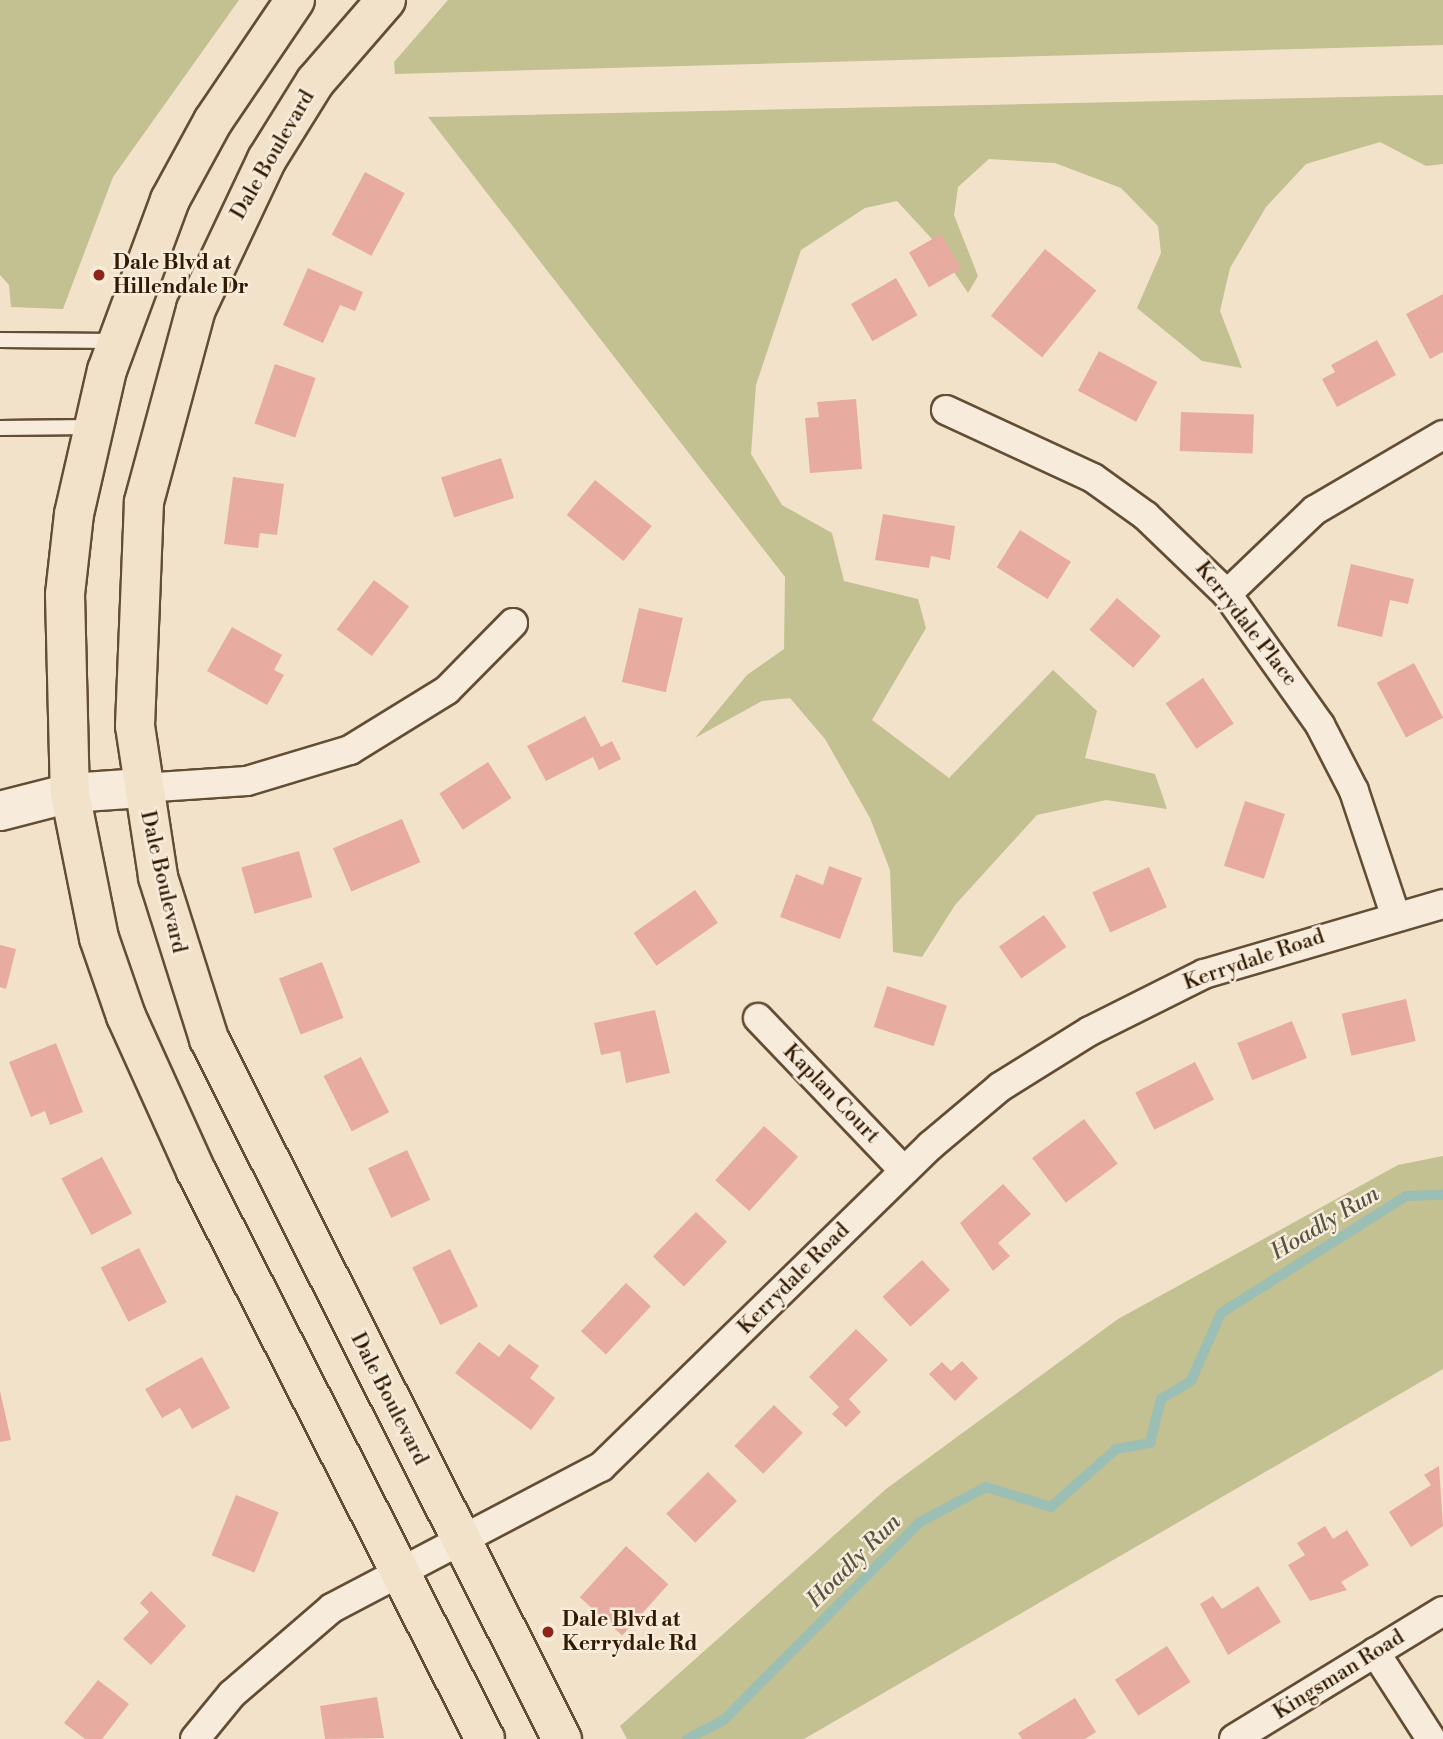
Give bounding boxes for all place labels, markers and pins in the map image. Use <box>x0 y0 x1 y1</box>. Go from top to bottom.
place label: Dale Blvd at Hillendale Dr <box>113 250 249 300</box>
marker: Dale Blvd at Hillendale Dr <box>91 267 107 283</box>
place label: Dale Blvd at Kerrydale Rd <box>562 1607 697 1657</box>
marker: Dale Blvd at Kerrydale Rd <box>540 1624 556 1640</box>

